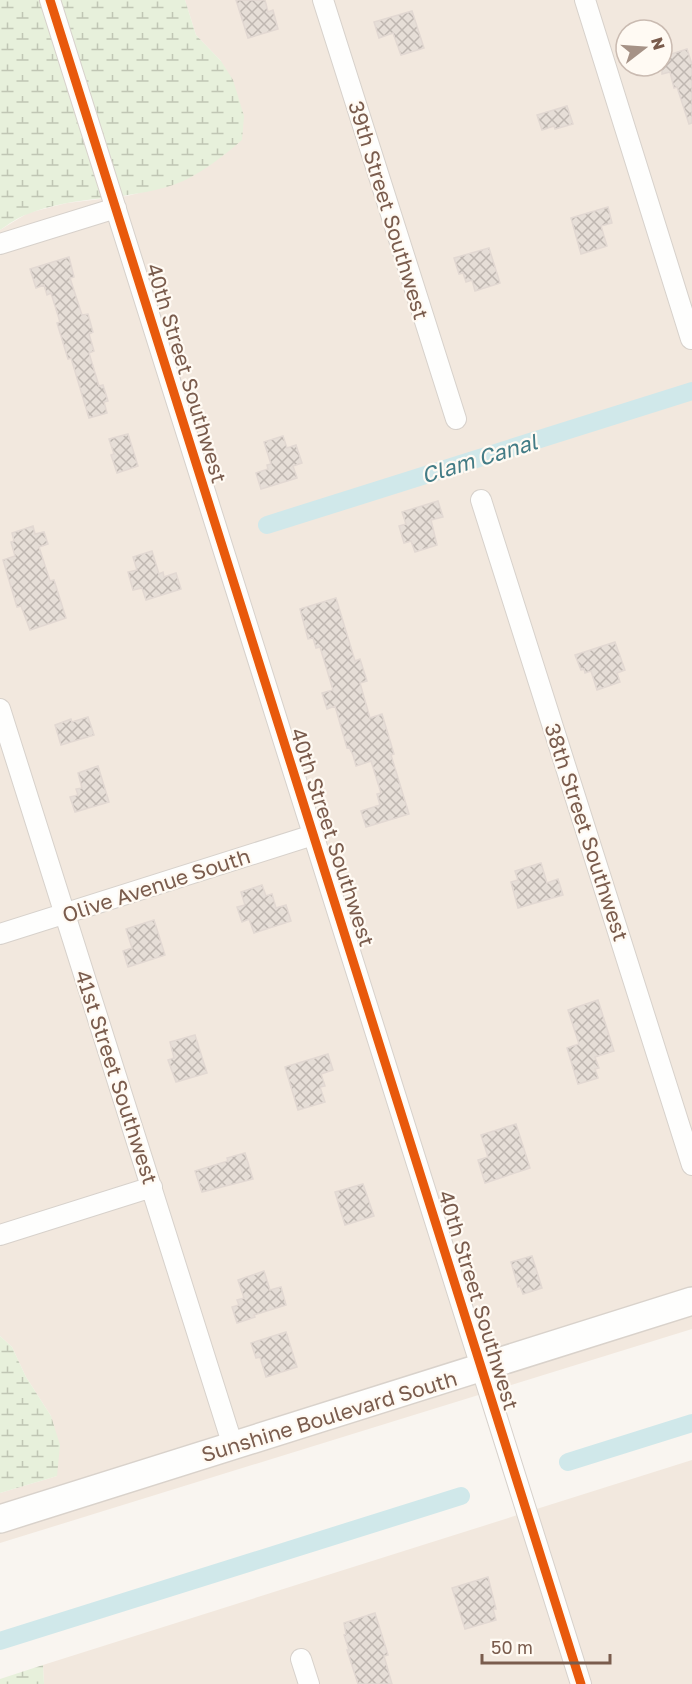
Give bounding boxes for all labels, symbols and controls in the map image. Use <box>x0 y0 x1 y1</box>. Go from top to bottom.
north arrow <box>614 18 674 78</box>
text: N <box>647 35 670 52</box>
street label: 39th Street Southwest <box>343 98 435 322</box>
street label: 40th Street Southwest <box>141 260 233 486</box>
water label: Clam Canal <box>418 427 541 488</box>
street label: 38th Street Southwest <box>539 720 635 944</box>
street label: 40th Street Southwest <box>285 724 381 950</box>
street label: Olive Avenue South <box>59 842 253 928</box>
street label: 41st Street Southwest <box>70 967 164 1187</box>
street label: 40th Street Southwest <box>433 1187 525 1413</box>
street label: Sunshine Boulevard South <box>198 1365 460 1467</box>
scale bar <box>482 1627 610 1665</box>
text: 50 m <box>491 1636 533 1658</box>

